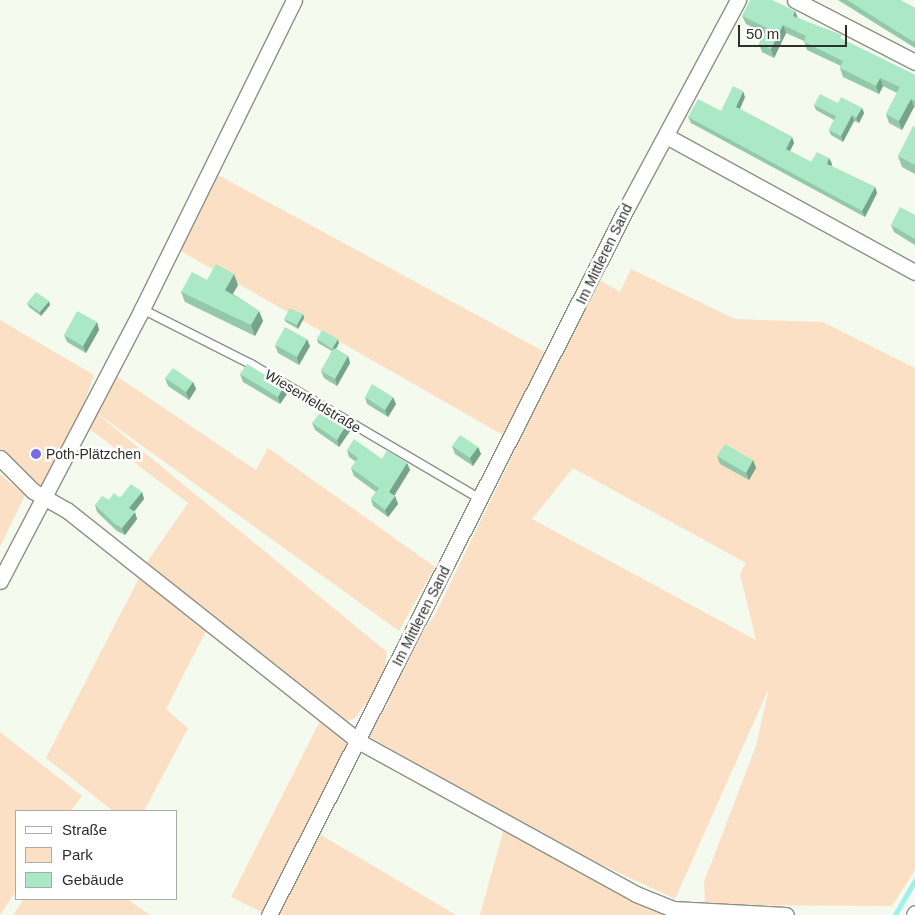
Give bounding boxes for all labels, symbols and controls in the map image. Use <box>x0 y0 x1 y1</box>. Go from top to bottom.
scale bar <box>740 15 849 47</box>
text: 50 m <box>746 25 779 42</box>
street label: Im Mittleren Sand <box>572 201 636 307</box>
street label: Wiesenfeldstraße <box>262 366 364 436</box>
place label: Poth-Plätzchen <box>46 446 141 462</box>
marker: Poth-Plätzchen <box>30 448 42 460</box>
street label: Im Mittleren Sand <box>389 563 453 669</box>
legend <box>15 810 178 900</box>
text: Straße <box>62 821 107 838</box>
text: Park <box>62 846 93 863</box>
text: Gebäude <box>62 871 124 888</box>

